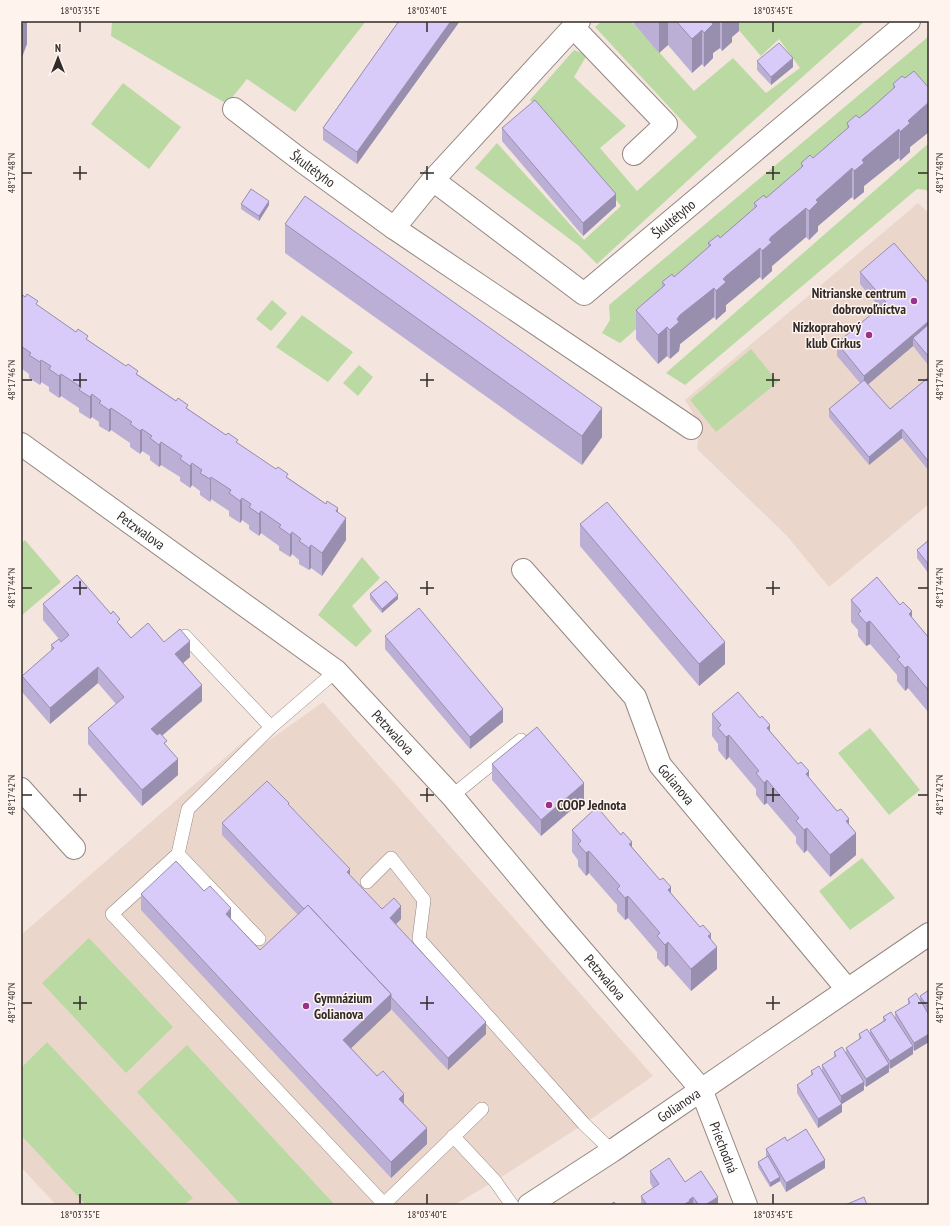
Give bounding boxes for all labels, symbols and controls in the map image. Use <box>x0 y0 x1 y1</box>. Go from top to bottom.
text: 18°03'35"E <box>60 4 100 17</box>
text: 18°03'40"E <box>407 4 447 17</box>
text: 18°03'45"E <box>753 4 793 17</box>
north arrow <box>38 38 78 78</box>
text: N <box>55 41 61 55</box>
street label: Škultétyho <box>287 146 339 191</box>
text: 48°17'48"N <box>5 153 18 193</box>
text: 48°17'48"N <box>933 153 946 193</box>
street label: Škultétyho <box>648 195 699 242</box>
place label: Nitrianske centrum dobrovoľníctva <box>812 284 906 318</box>
marker: Nitrianske centrum dobrovoľníctva <box>909 296 919 306</box>
place label: Nízkoprahový klub Cirkus <box>793 318 861 352</box>
marker: Nízkoprahový klub Cirkus <box>864 330 874 340</box>
text: 48°17'46"N <box>5 360 18 400</box>
text: 48°17'46"N <box>933 360 946 400</box>
street label: Petzwalova <box>114 507 169 554</box>
text: 48°17'44"N <box>5 568 18 608</box>
text: 48°17'44"N <box>933 568 946 608</box>
street label: Petzwalova <box>368 706 418 759</box>
street label: Golianova <box>654 760 698 809</box>
text: 48°17'42"N <box>5 775 18 815</box>
text: 48°17'42"N <box>933 775 946 815</box>
place label: COOP Jednota <box>557 796 626 814</box>
marker: COOP Jednota <box>544 800 554 810</box>
street label: Petzwalova <box>580 951 630 1004</box>
text: 48°17'40"N <box>5 983 18 1023</box>
text: 48°17'40"N <box>933 983 946 1023</box>
place label: Gymnázium Golianova <box>314 989 372 1023</box>
marker: Gymnázium Golianova <box>301 1001 311 1011</box>
street label: Golianova <box>654 1084 704 1126</box>
street label: Priechodná <box>706 1119 742 1176</box>
text: 18°03'35"E <box>60 1208 100 1221</box>
text: 18°03'40"E <box>407 1208 447 1221</box>
text: 18°03'45"E <box>753 1208 793 1221</box>

